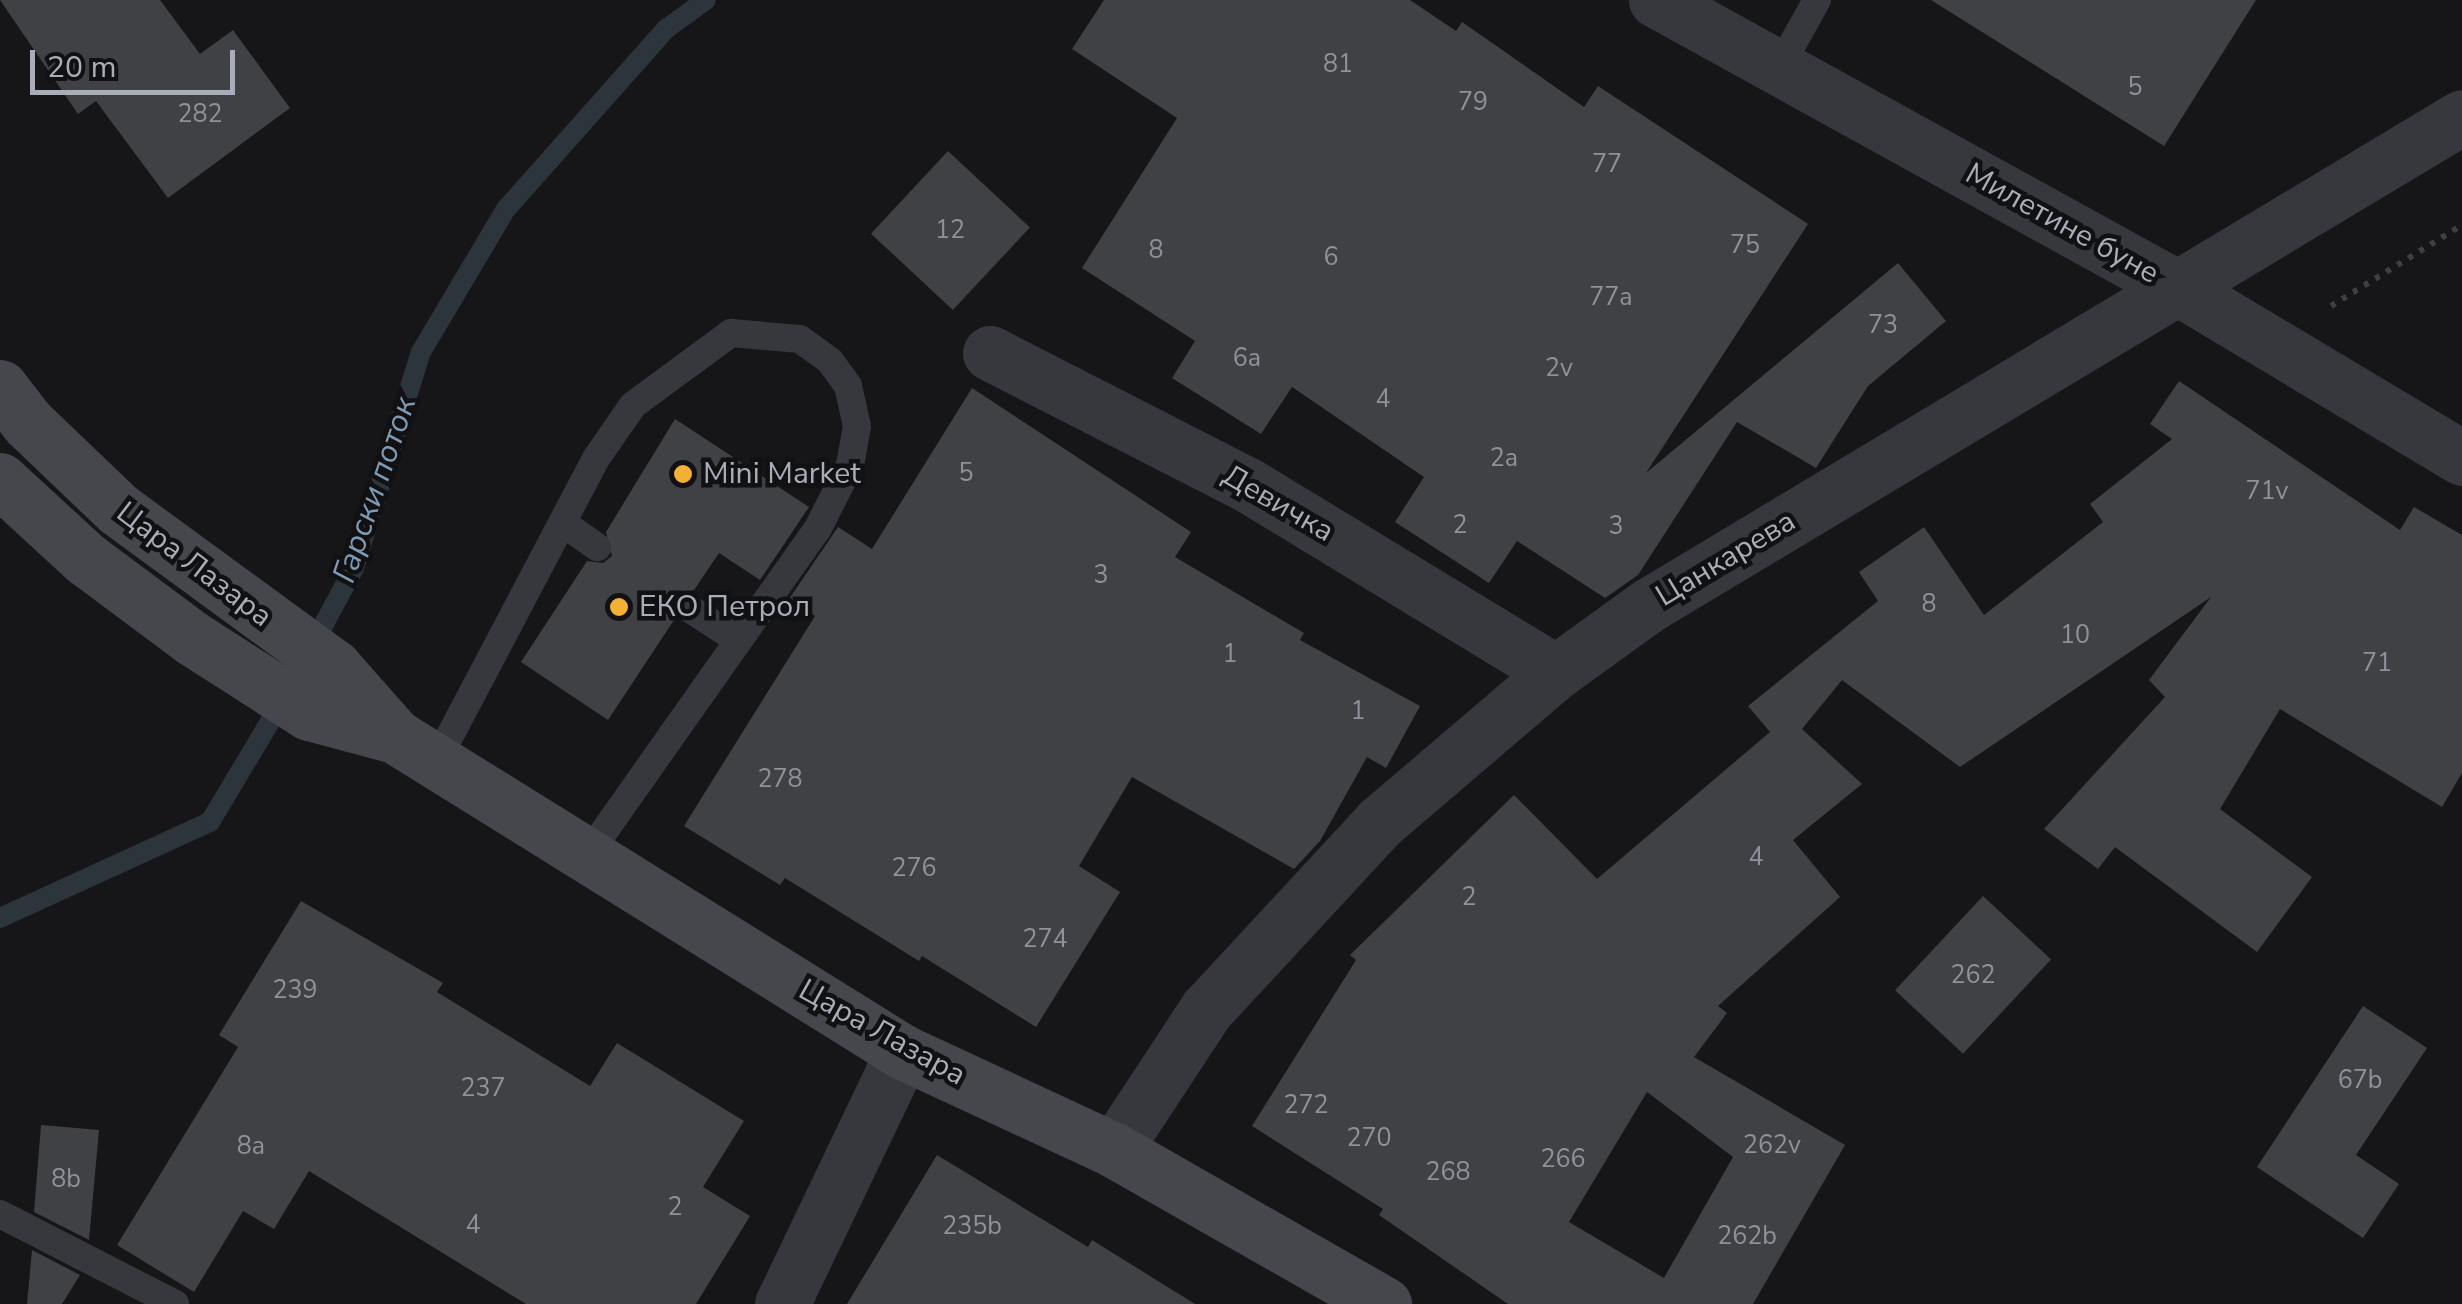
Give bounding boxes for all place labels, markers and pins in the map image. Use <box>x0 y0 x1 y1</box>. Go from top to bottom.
place label: Mini Market <box>703 456 861 492</box>
marker: Mini Market <box>672 463 694 485</box>
place label: ЕКО Петрол <box>639 589 810 625</box>
marker: ЕКО Петрол <box>608 596 630 618</box>

